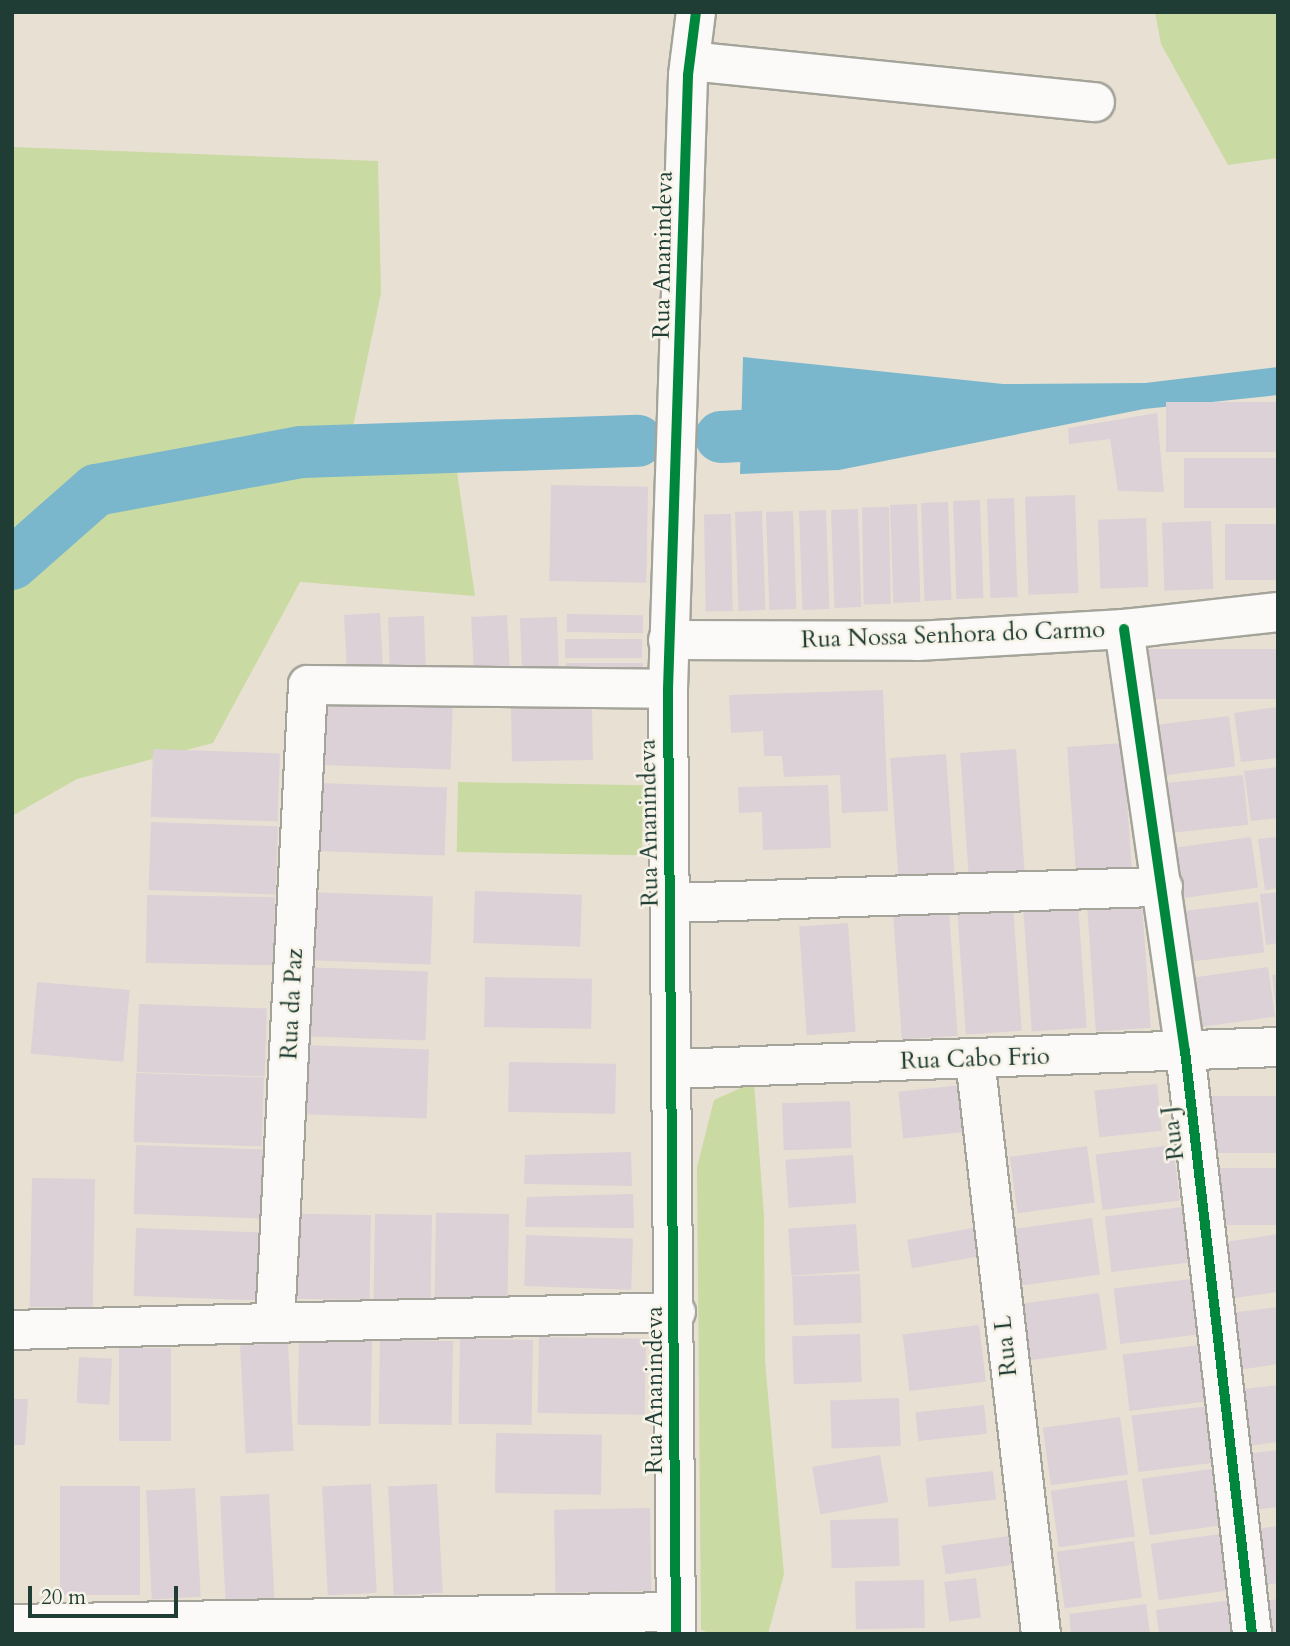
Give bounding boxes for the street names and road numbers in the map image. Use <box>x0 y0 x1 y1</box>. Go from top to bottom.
street label: Rua Ananindeva <box>647 171 679 339</box>
street label: Rua Nossa Senhora do Carmo <box>801 615 1105 655</box>
street label: Rua Ananindeva <box>633 739 665 907</box>
street label: Rua da Paz <box>275 948 309 1060</box>
street label: Rua Cabo Frio <box>900 1042 1050 1076</box>
street label: Rua J <box>1155 1104 1191 1162</box>
street label: Rua Ananindeva <box>641 1306 669 1474</box>
street label: Rua L <box>988 1314 1024 1378</box>

